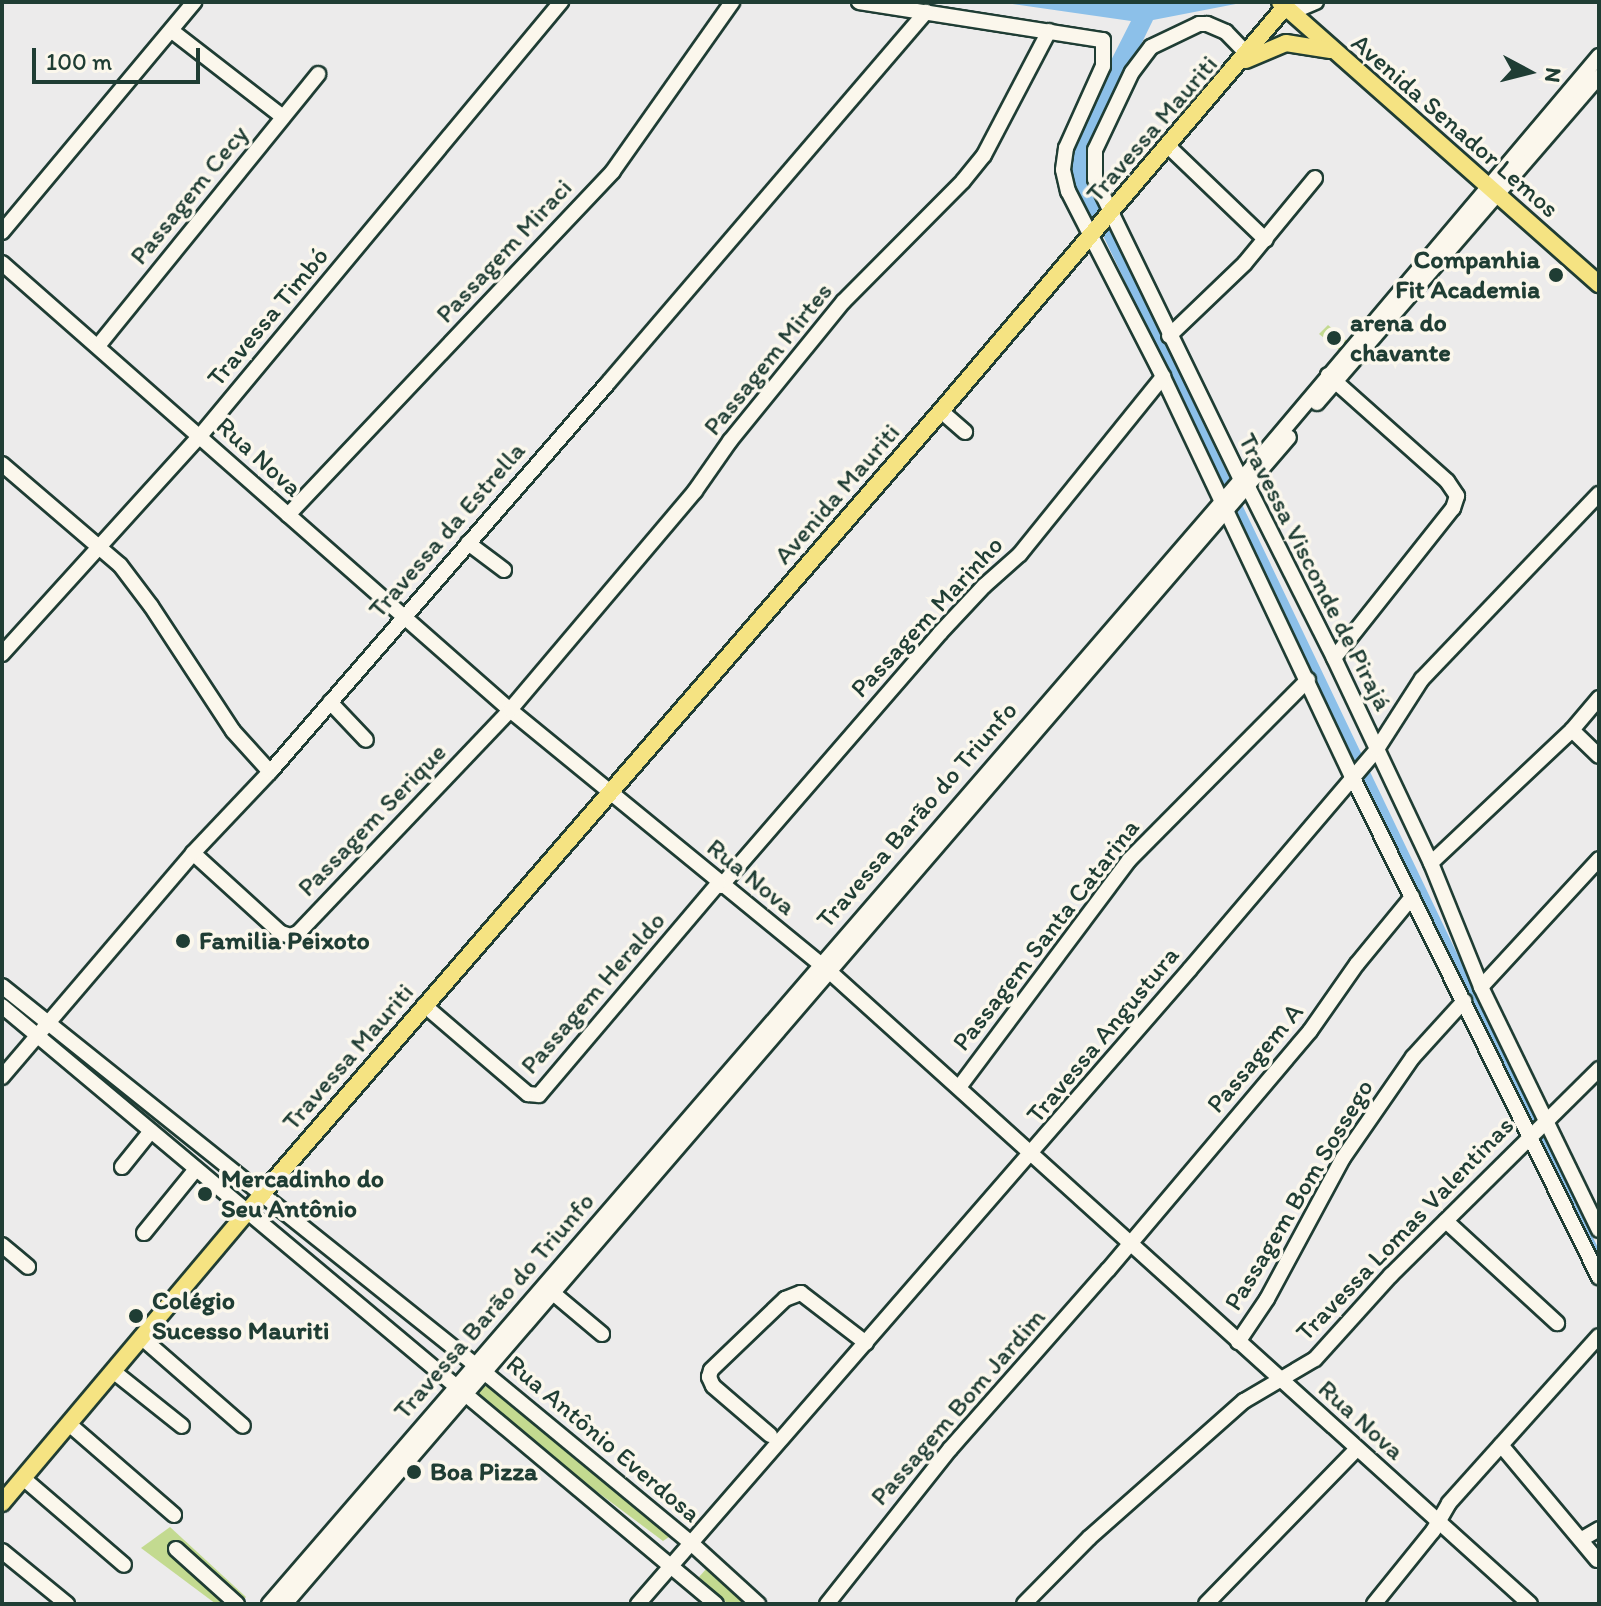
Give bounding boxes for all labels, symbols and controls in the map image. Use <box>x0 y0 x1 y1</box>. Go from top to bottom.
street label: Avenida Senador Lemos <box>1345 27 1565 225</box>
scale bar <box>36 32 204 82</box>
north arrow <box>1489 32 1569 112</box>
text: 100 m <box>46 47 112 76</box>
street label: Travessa Mauriti <box>1080 49 1224 209</box>
text: N <box>1539 66 1568 84</box>
street label: Passagem Cecy <box>123 119 255 271</box>
street label: Passagem Miraci <box>429 172 579 330</box>
street label: Travessa Timbó <box>200 241 336 393</box>
place label: Companhia Fit Academia <box>1394 244 1540 306</box>
marker: Companhia Fit Academia <box>1547 266 1565 284</box>
street label: Passagem Mirtes <box>697 276 839 442</box>
place label: arena do chavante <box>1350 307 1451 368</box>
marker: arena do chavante <box>1325 329 1343 347</box>
street label: Rua Nova <box>210 410 308 504</box>
street label: Avenida Mauriti <box>767 417 907 571</box>
street label: Travessa Visconde de Pirajá <box>1231 428 1399 716</box>
street label: Travessa da Estrella <box>362 436 532 624</box>
street label: Passagem Marinho <box>844 530 1010 704</box>
street label: Travessa Barão do Triunfo <box>810 695 1024 935</box>
street label: Passagem Serique <box>291 737 453 903</box>
street label: Passagem Santa Catarina <box>946 813 1146 1057</box>
street label: Rua Nova <box>701 832 801 922</box>
street label: Passagem Heraldo <box>514 905 672 1081</box>
place label: Familia Peixoto <box>199 925 369 957</box>
marker: Familia Peixoto <box>174 932 192 950</box>
street label: Travessa Angustura <box>1020 940 1186 1130</box>
street label: Travessa Mauriti <box>276 977 420 1137</box>
street label: Passagem A <box>1200 997 1310 1119</box>
street label: Passagem Bom Sossego <box>1217 1073 1381 1317</box>
street label: Travessa Lomas Valentinas <box>1290 1110 1520 1348</box>
place label: Mercadinho do Seu Antônio <box>221 1163 384 1224</box>
marker: Mercadinho do Seu Antônio <box>196 1185 214 1203</box>
street label: Travessa Barão do Triunfo <box>387 1186 601 1426</box>
place label: Colégio Sucesso Mauriti <box>152 1285 329 1346</box>
street label: Passagem Bom Jardim <box>863 1301 1053 1513</box>
marker: Colégio Sucesso Mauriti <box>127 1307 145 1325</box>
street label: Rua Antônio Everdosa <box>499 1349 707 1529</box>
street label: Rua Nova <box>1312 1373 1410 1467</box>
place label: Boa Pizza <box>430 1456 537 1488</box>
marker: Boa Pizza <box>405 1463 423 1481</box>

